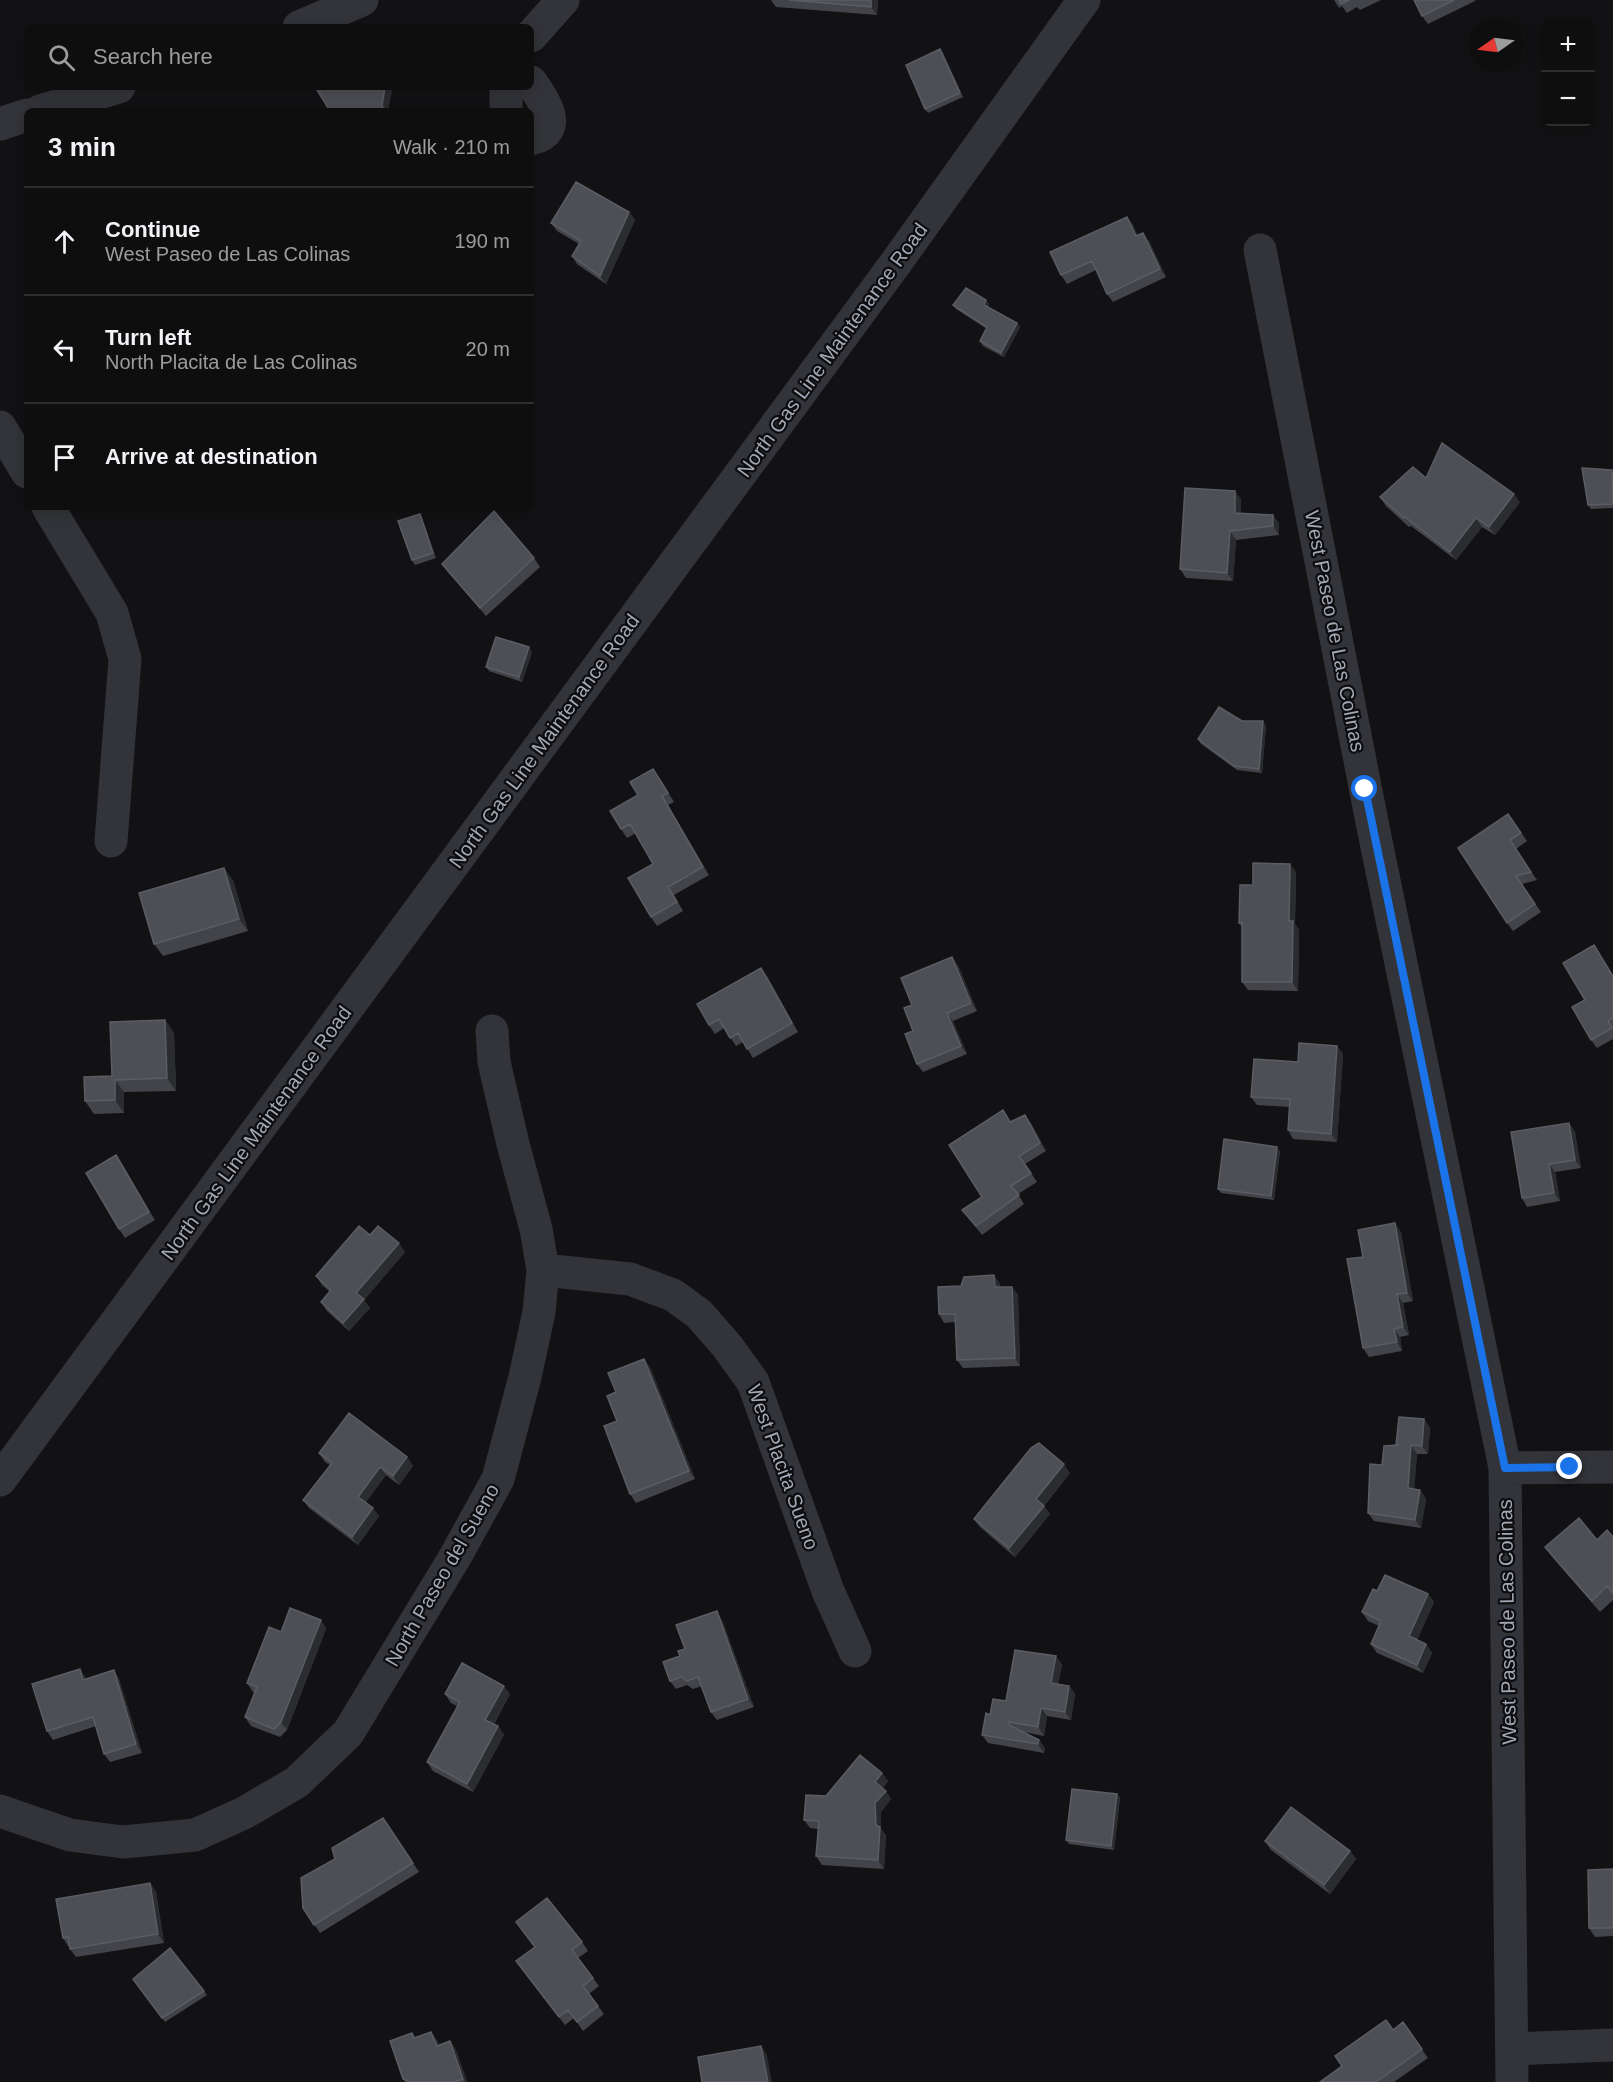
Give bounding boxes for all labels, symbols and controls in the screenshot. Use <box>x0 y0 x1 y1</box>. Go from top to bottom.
north arrow <box>1469 18 1523 72</box>
map controls <box>1541 18 1595 126</box>
button: + <box>1541 18 1595 72</box>
search box <box>24 24 534 90</box>
icon: search <box>45 41 78 74</box>
text: Search here <box>93 44 213 69</box>
button: − <box>1541 72 1595 126</box>
text: 3 min <box>48 132 116 162</box>
text: Walk · 210 m <box>393 136 510 158</box>
text: Continue <box>105 217 200 242</box>
street label: North Gas Line Maintenance Road <box>733 219 931 481</box>
icon: ahead <box>48 225 81 258</box>
text: 190 m <box>454 230 510 252</box>
text: West Paseo de Las Colinas <box>105 243 350 265</box>
text: Turn left <box>105 325 191 350</box>
icon: left <box>48 333 81 366</box>
text: 20 m <box>466 338 510 360</box>
text: North Placita de Las Colinas <box>105 351 357 373</box>
icon: arrive <box>48 441 81 474</box>
text: Arrive at destination <box>105 444 318 469</box>
street label: West Paseo de Las Colinas <box>1301 508 1369 754</box>
street label: North Gas Line Maintenance Road <box>445 610 643 872</box>
route start <box>1351 775 1377 801</box>
street label: North Gas Line Maintenance Road <box>157 1002 355 1264</box>
street label: West Placita Sueno <box>743 1381 823 1553</box>
route end <box>1556 1453 1582 1479</box>
street label: North Paseo del Sueno <box>381 1480 503 1670</box>
street label: West Paseo de Las Colinas <box>1494 1499 1520 1745</box>

